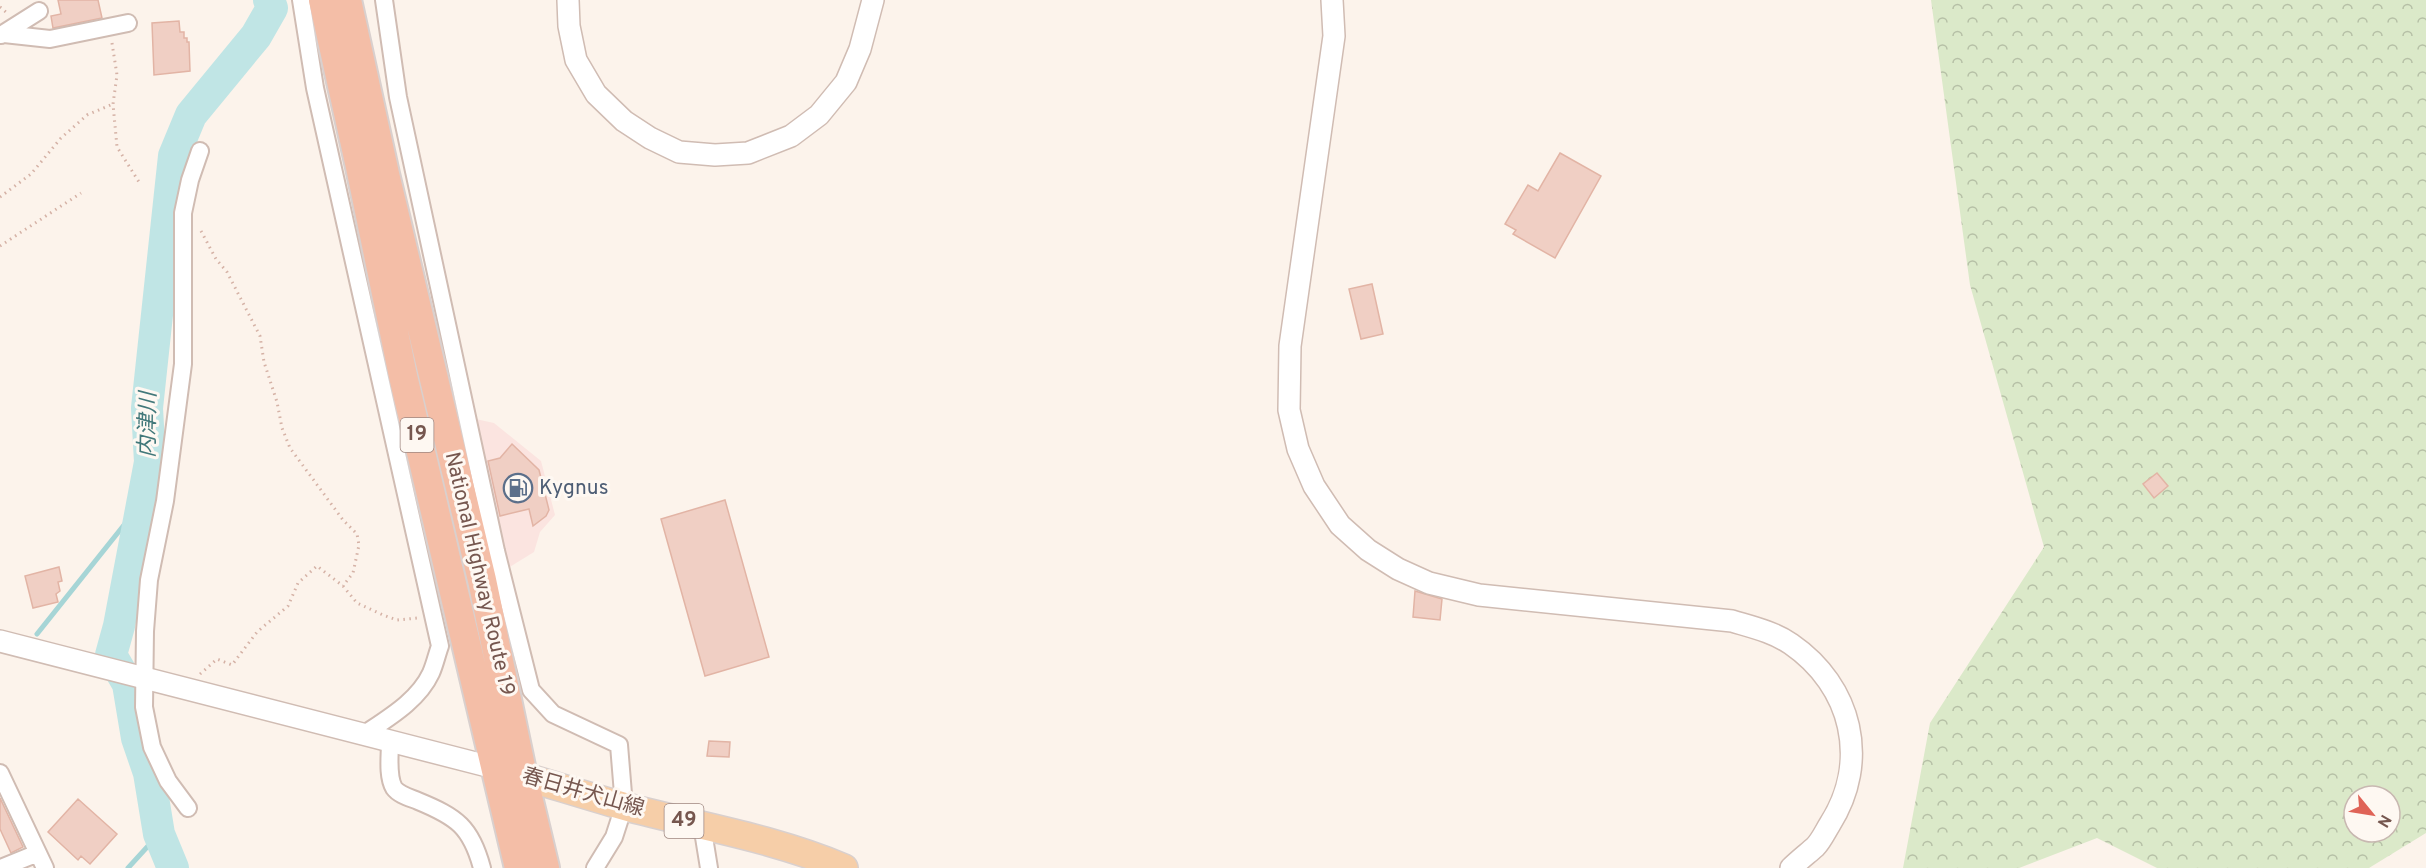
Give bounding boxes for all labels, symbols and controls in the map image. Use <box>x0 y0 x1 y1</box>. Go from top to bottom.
water label: 内津川 <box>135 390 163 458</box>
road number: 19 <box>400 418 434 452</box>
street label: National Highway Route 19 <box>438 449 520 699</box>
fuel station icon: Kygnus <box>502 472 534 504</box>
place label: Kygnus <box>539 475 609 502</box>
street label: 春日井犬山線 <box>519 763 647 823</box>
north arrow <box>2342 784 2402 844</box>
road number: 49 <box>664 804 704 838</box>
text: N <box>2372 811 2395 830</box>

